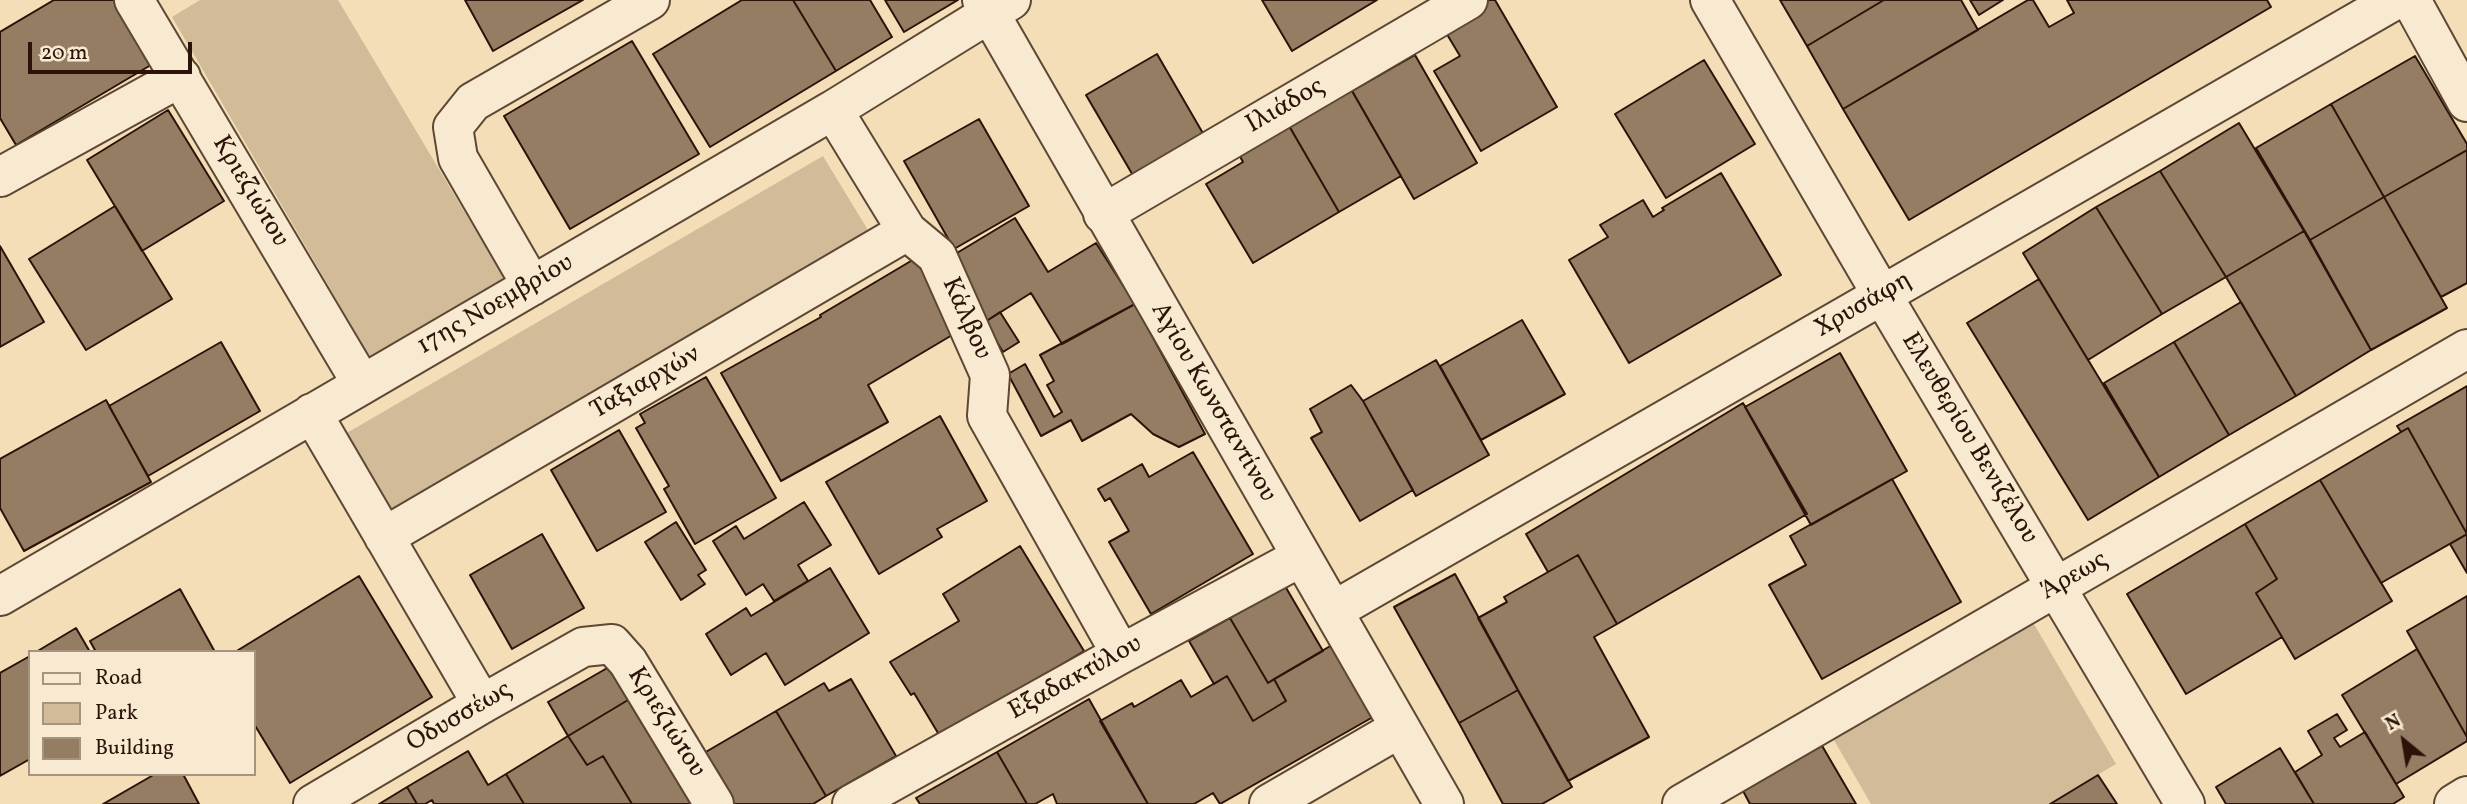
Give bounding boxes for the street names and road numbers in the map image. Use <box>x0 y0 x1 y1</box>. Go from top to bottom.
street label: Ιλιάδος <box>1241 72 1331 142</box>
street label: Κριεζιώτου <box>204 131 294 253</box>
street label: 17ης Νοεμβρίου <box>412 249 580 363</box>
street label: Χρυσάφη <box>1810 266 1918 346</box>
street label: Κάλβου <box>933 273 997 365</box>
street label: Αγίου Κωνσταντίνου <box>1142 298 1282 508</box>
street label: Ελευθερίου Βενιζέλου <box>1893 328 2043 550</box>
street label: Ταξιαρχών <box>586 340 706 428</box>
street label: Άρεως <box>2036 545 2114 609</box>
street label: Εξαδακτύλου <box>1004 630 1148 728</box>
street label: Κριεζιώτου <box>619 662 711 784</box>
street label: Οδυσσέως <box>402 676 518 760</box>

